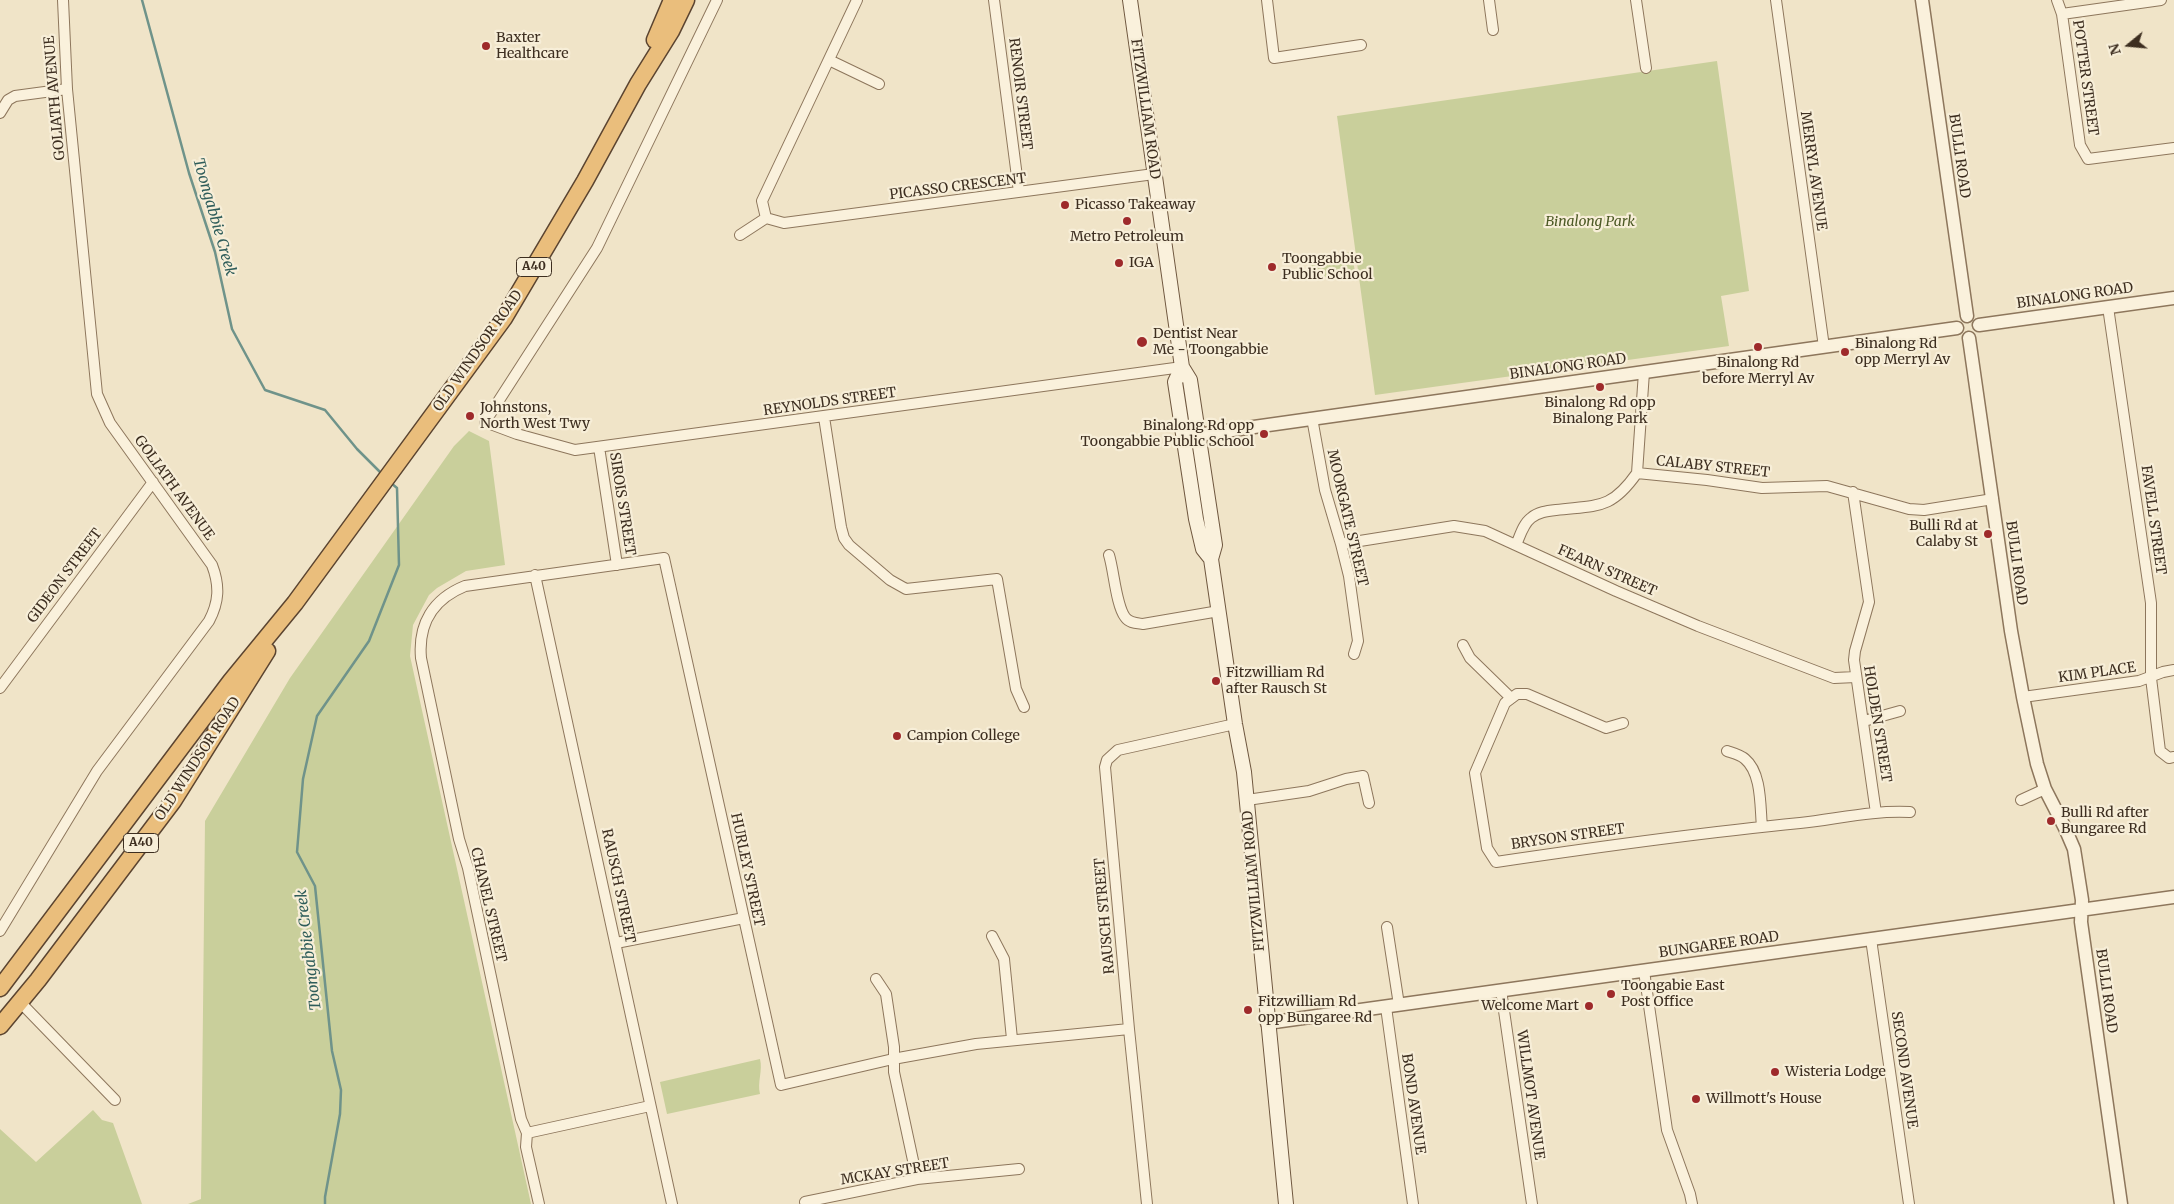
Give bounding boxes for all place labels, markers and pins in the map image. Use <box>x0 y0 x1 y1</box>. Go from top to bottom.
place label: Baxter Healthcare <box>496 30 569 62</box>
marker: Baxter Healthcare <box>480 40 492 52</box>
place label: Picasso Takeaway <box>1075 197 1196 213</box>
marker: Picasso Takeaway <box>1059 199 1071 211</box>
marker: Metro Petroleum <box>1121 215 1133 227</box>
place label: Metro Petroleum <box>1070 229 1184 245</box>
place label: Toongabbie Public School <box>1282 251 1373 284</box>
place label: IGA <box>1129 255 1154 271</box>
marker: IGA <box>1113 257 1125 269</box>
marker: Toongabbie Public School <box>1266 261 1278 273</box>
place label: Dentist Near Me - Toongabbie <box>1153 326 1268 358</box>
marker: Dentist Near Me - Toongabbie <box>1135 335 1149 349</box>
place label: Binalong Rd opp Merryl Av <box>1855 336 1950 368</box>
marker: Binalong Rd before Merryl Av <box>1752 341 1764 353</box>
marker: Binalong Rd opp Merryl Av <box>1839 346 1851 358</box>
place label: Binalong Rd before Merryl Av <box>1702 355 1814 388</box>
marker: Binalong Rd opp Binalong Park <box>1594 381 1606 393</box>
place label: Binalong Rd opp Binalong Park <box>1545 395 1655 428</box>
place label: Johnstons, North West Twy <box>480 400 590 432</box>
marker: Johnstons, North West Twy <box>464 410 476 422</box>
place label: Binalong Rd opp Toongabbie Public School <box>1081 418 1254 451</box>
marker: Binalong Rd opp Toongabbie Public School <box>1258 428 1270 440</box>
place label: Bulli Rd at Calaby St <box>1909 518 1978 550</box>
marker: Bulli Rd at Calaby St <box>1982 528 1994 540</box>
place label: Fitzwilliam Rd after Rausch St <box>1226 665 1327 698</box>
marker: Fitzwilliam Rd after Rausch St <box>1210 675 1222 687</box>
place label: Campion College <box>907 728 1020 744</box>
marker: Campion College <box>891 730 903 742</box>
place label: Bulli Rd after Bungaree Rd <box>2061 805 2149 838</box>
marker: Bulli Rd after Bungaree Rd <box>2045 815 2057 827</box>
place label: Toongabie East Post Office <box>1621 978 1725 1010</box>
marker: Toongabie East Post Office <box>1605 988 1617 1000</box>
place label: Fitzwilliam Rd opp Bungaree Rd <box>1258 994 1372 1026</box>
place label: Welcome Mart <box>1481 998 1579 1014</box>
marker: Welcome Mart <box>1583 1000 1595 1012</box>
marker: Fitzwilliam Rd opp Bungaree Rd <box>1242 1004 1254 1016</box>
place label: Wisteria Lodge <box>1785 1064 1886 1080</box>
marker: Wisteria Lodge <box>1769 1066 1781 1078</box>
place label: Willmott's House <box>1706 1091 1822 1107</box>
marker: Willmott's House <box>1690 1093 1702 1105</box>

